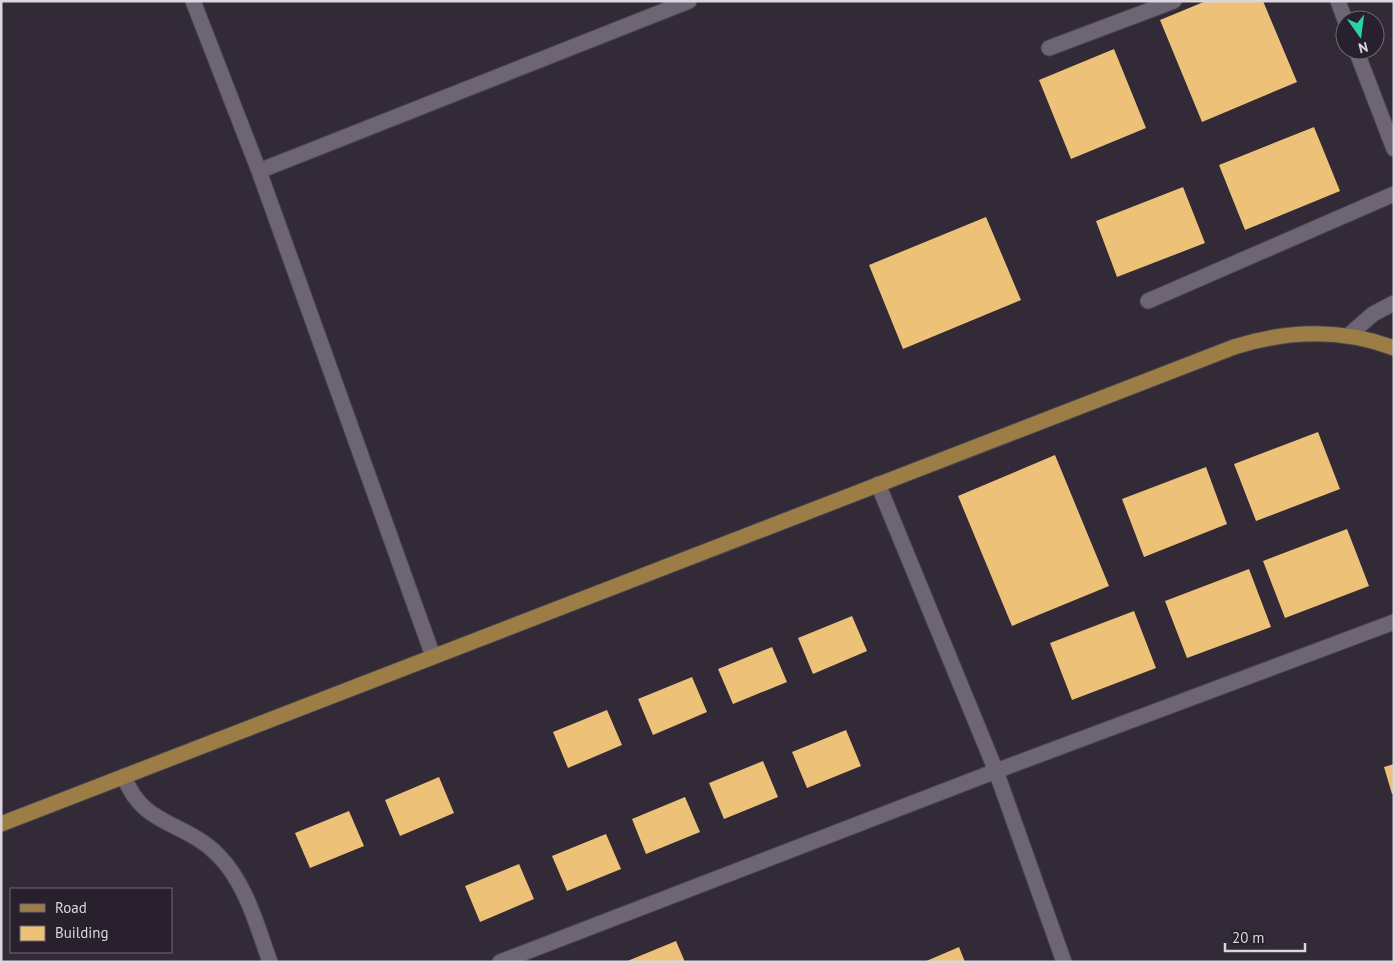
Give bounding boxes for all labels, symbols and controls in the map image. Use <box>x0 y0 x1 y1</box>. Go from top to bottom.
north arrow <box>1335 10 1385 60</box>
text: N <box>1357 38 1370 57</box>
legend <box>10 888 172 953</box>
text: Road <box>55 898 87 917</box>
scale bar <box>1225 920 1305 952</box>
text: Building <box>55 923 109 942</box>
text: 20 m <box>1232 928 1265 947</box>

